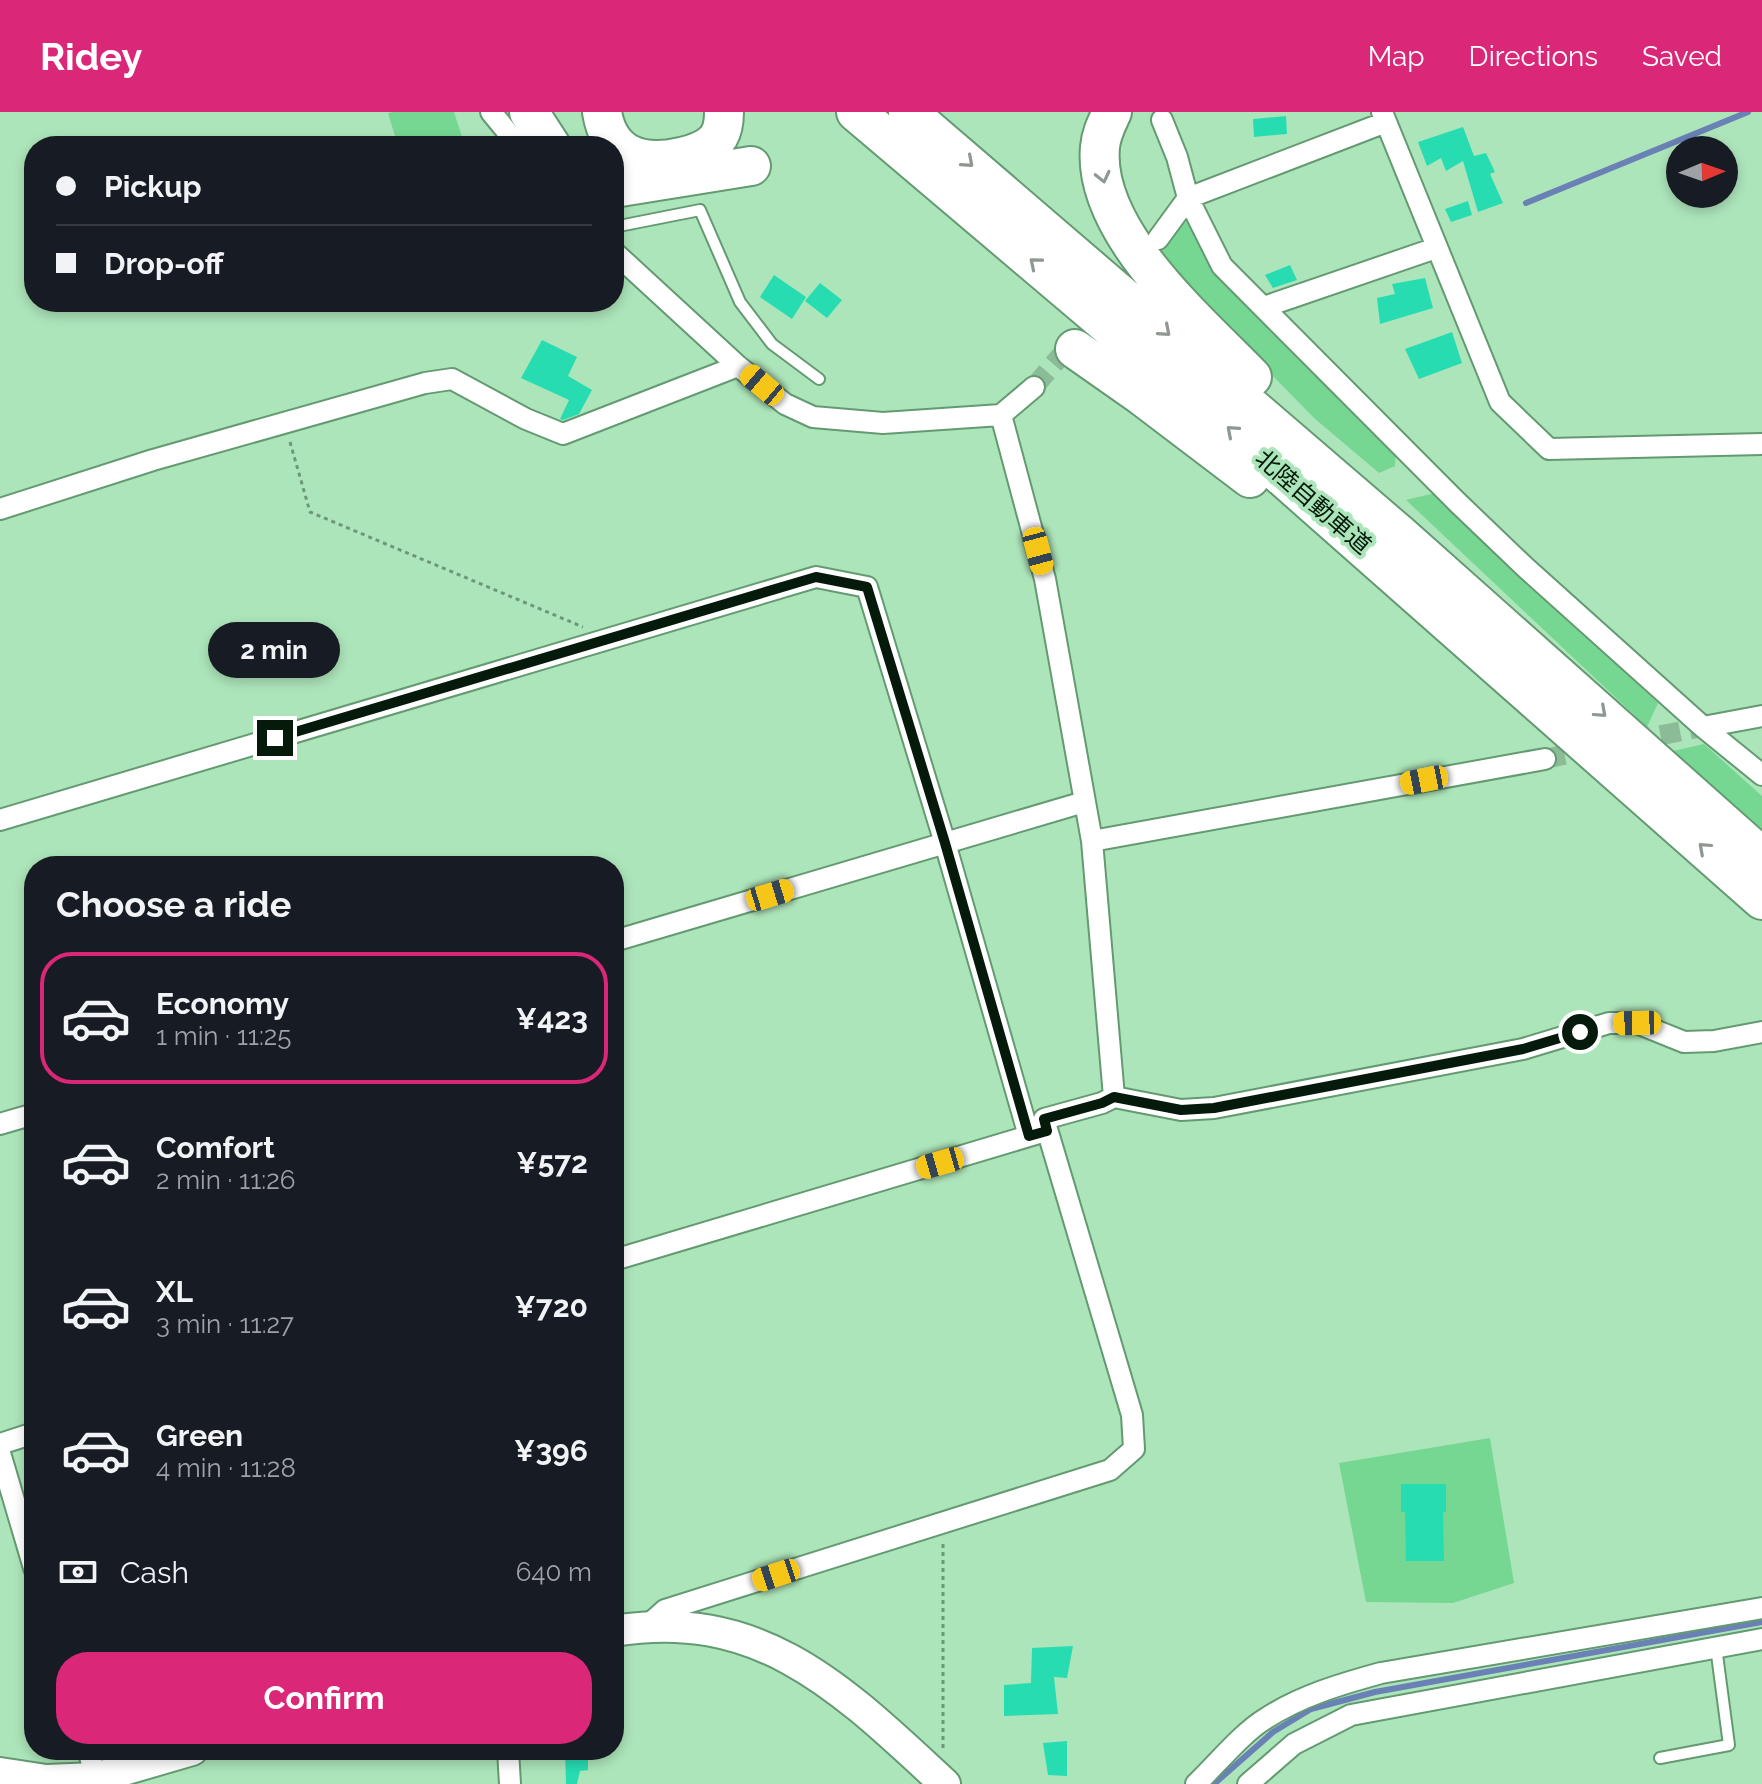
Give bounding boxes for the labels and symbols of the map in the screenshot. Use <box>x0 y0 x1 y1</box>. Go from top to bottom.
north arrow <box>1666 136 1738 208</box>
one-way arrow <box>958 152 973 167</box>
one-way arrow <box>1094 170 1111 184</box>
one-way arrow <box>1029 258 1044 273</box>
one-way arrow <box>1156 322 1171 336</box>
car <box>736 360 788 410</box>
one-way arrow <box>1227 427 1242 441</box>
street label: 北陸自動車道 <box>1249 443 1377 560</box>
car <box>1020 525 1056 577</box>
callout: 2 min <box>209 622 341 678</box>
one-way arrow <box>1592 702 1607 717</box>
route end <box>257 720 293 756</box>
car <box>1398 764 1450 796</box>
one-way arrow <box>1698 843 1713 857</box>
car <box>744 877 796 913</box>
car <box>1613 1011 1661 1035</box>
route start <box>1562 1014 1598 1050</box>
car <box>914 1145 966 1181</box>
car <box>749 1556 803 1594</box>

